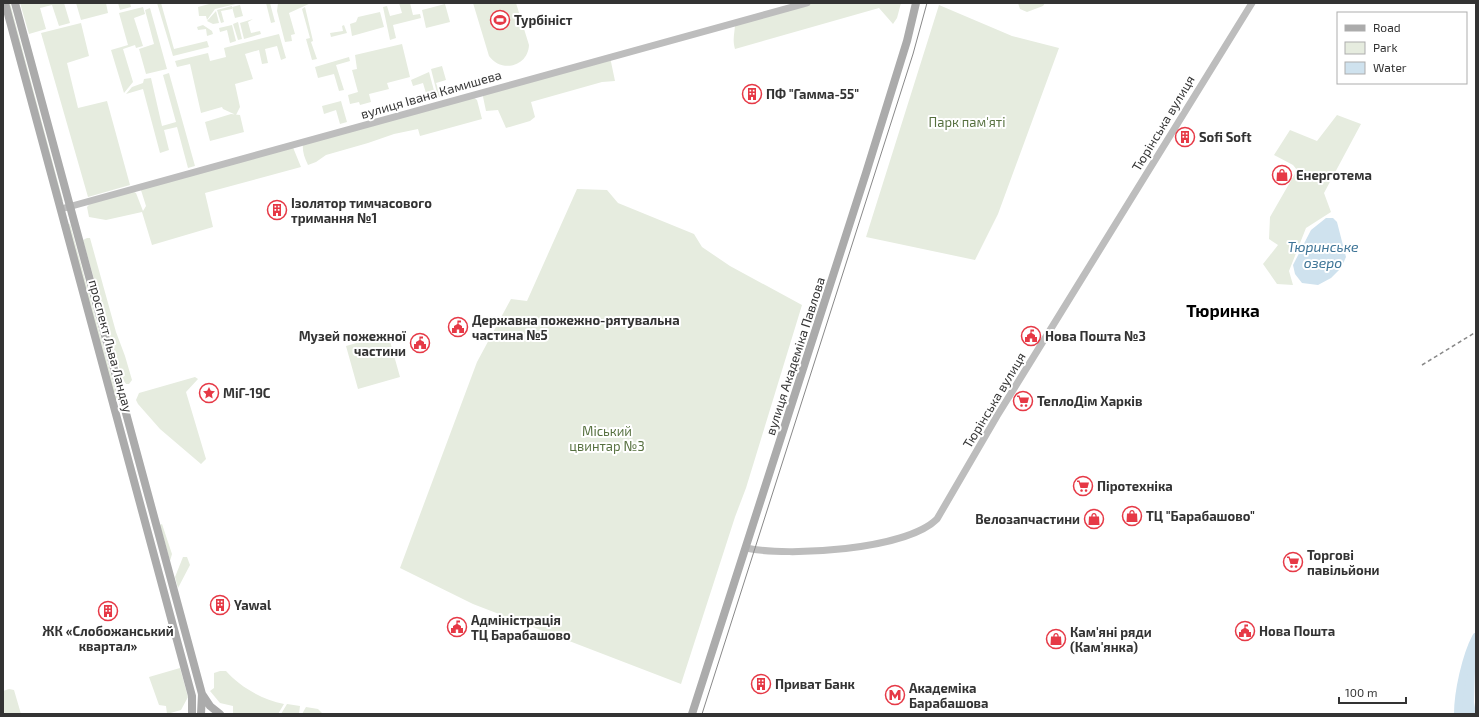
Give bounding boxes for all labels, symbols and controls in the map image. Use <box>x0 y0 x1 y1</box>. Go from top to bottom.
sports icon: Турбініст <box>489 9 511 31</box>
place label: Турбініст <box>514 12 573 28</box>
legend <box>1337 12 1467 84</box>
text: Road <box>1373 20 1401 34</box>
text: Park <box>1373 40 1398 54</box>
text: Water <box>1373 60 1407 74</box>
street label: вулиця Івана Камишева <box>359 66 503 122</box>
street label: Тюрінська вулиця <box>1128 72 1198 174</box>
building icon: ПФ "Гамма-55" <box>741 83 763 105</box>
place label: ПФ "Гамма-55" <box>766 86 859 102</box>
park label: Парк пам'яті <box>929 114 1005 130</box>
building icon: Sofi Soft <box>1174 126 1196 148</box>
place label: Sofi Soft <box>1199 129 1252 145</box>
shop icon: Енерготема <box>1271 164 1293 186</box>
place label: Енерготема <box>1296 167 1372 183</box>
place label: Ізолятор тимчасового тримання №1 <box>291 195 432 226</box>
building icon: Ізолятор тимчасового тримання №1 <box>266 199 288 221</box>
water label: Тюринське озеро <box>1287 238 1359 271</box>
street label: вулиця Академіка Павлова <box>762 275 828 437</box>
street label: проспект Льва Ландау <box>86 278 136 414</box>
district label: Тюринка <box>1186 300 1260 320</box>
place label: Державна пожежно-рятувальна частина №5 <box>472 312 680 343</box>
public building icon: Державна пожежно-рятувальна частина №5 <box>447 316 469 338</box>
public building icon: Нова Пошта №3 <box>1020 325 1042 347</box>
place label: Музей пожежної частини <box>299 328 406 359</box>
place label: Нова Пошта №3 <box>1045 328 1146 344</box>
public building icon: Музей пожежної частини <box>409 332 431 354</box>
street label: Тюрінська вулиця <box>959 349 1029 451</box>
place icon: МіГ-19С <box>198 382 220 404</box>
place label: МіГ-19С <box>223 385 271 401</box>
supermarket icon: ТеплоДім Харків <box>1012 390 1034 412</box>
place label: ТеплоДім Харків <box>1037 393 1142 409</box>
park label: Міський цвинтар №3 <box>569 423 645 454</box>
supermarket icon: Піротехніка <box>1072 475 1094 497</box>
place label: Піротехніка <box>1097 478 1173 494</box>
shop icon: ТЦ "Барабашово" <box>1121 505 1143 527</box>
shop icon: Велозапчастини <box>1083 508 1105 530</box>
place label: ТЦ "Барабашово" <box>1146 508 1255 524</box>
place label: Велозапчастини <box>975 511 1080 527</box>
place label: Торгові павільйони <box>1307 547 1380 578</box>
supermarket icon: Торгові павільйони <box>1282 551 1304 573</box>
building icon: Yawal <box>209 594 231 616</box>
place label: Yawal <box>234 597 272 613</box>
building icon: ЖК «Слобожанський квартал» <box>97 600 119 622</box>
place label: Адміністрація ТЦ Барабашово <box>471 612 571 643</box>
public building icon: Адміністрація ТЦ Барабашово <box>446 616 468 638</box>
public building icon: Нова Пошта <box>1234 620 1256 642</box>
place label: ЖК «Слобожанський квартал» <box>42 623 174 654</box>
place label: Нова Пошта <box>1259 623 1335 639</box>
place label: Кам'яні ряди (Кам'янка) <box>1070 624 1152 655</box>
shop icon: Кам'яні ряди (Кам'янка) <box>1045 628 1067 650</box>
building icon: Приват Банк <box>750 673 772 695</box>
place label: Приват Банк <box>775 676 856 692</box>
scale bar <box>1339 679 1406 705</box>
place label: Академіка Барабашова <box>909 680 989 711</box>
metro station icon: Академіка Барабашова <box>884 684 906 706</box>
text: 100 m <box>1345 685 1377 699</box>

